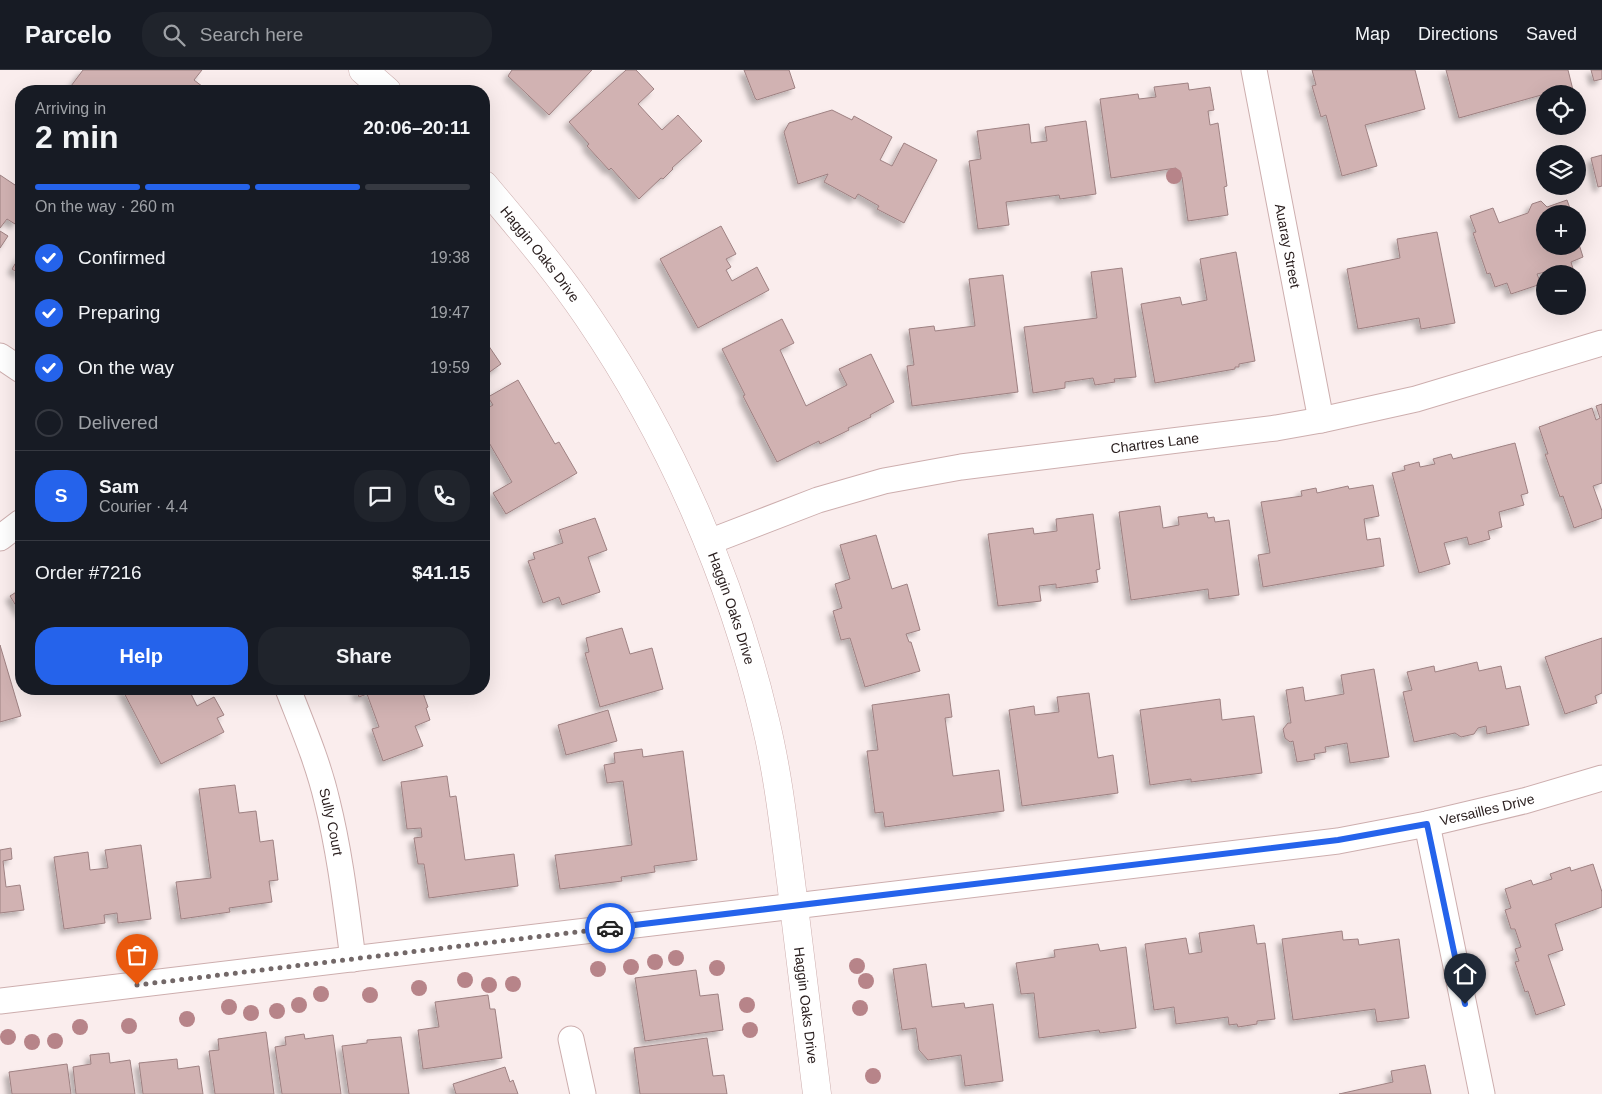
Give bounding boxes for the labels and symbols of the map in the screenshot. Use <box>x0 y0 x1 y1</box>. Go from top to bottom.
street label: Auaray Street <box>1272 202 1304 289</box>
street label: Haggin Oaks Drive <box>497 203 583 305</box>
street label: Chartres Lane <box>1110 430 1200 456</box>
street label: Haggin Oaks Drive <box>705 550 758 666</box>
street label: Sully Court <box>316 786 346 857</box>
street label: Versailles Drive <box>1438 790 1537 829</box>
courier <box>585 903 635 953</box>
pin <box>116 934 158 985</box>
street label: Haggin Oaks Drive <box>791 946 821 1065</box>
pin <box>1444 953 1486 1004</box>

